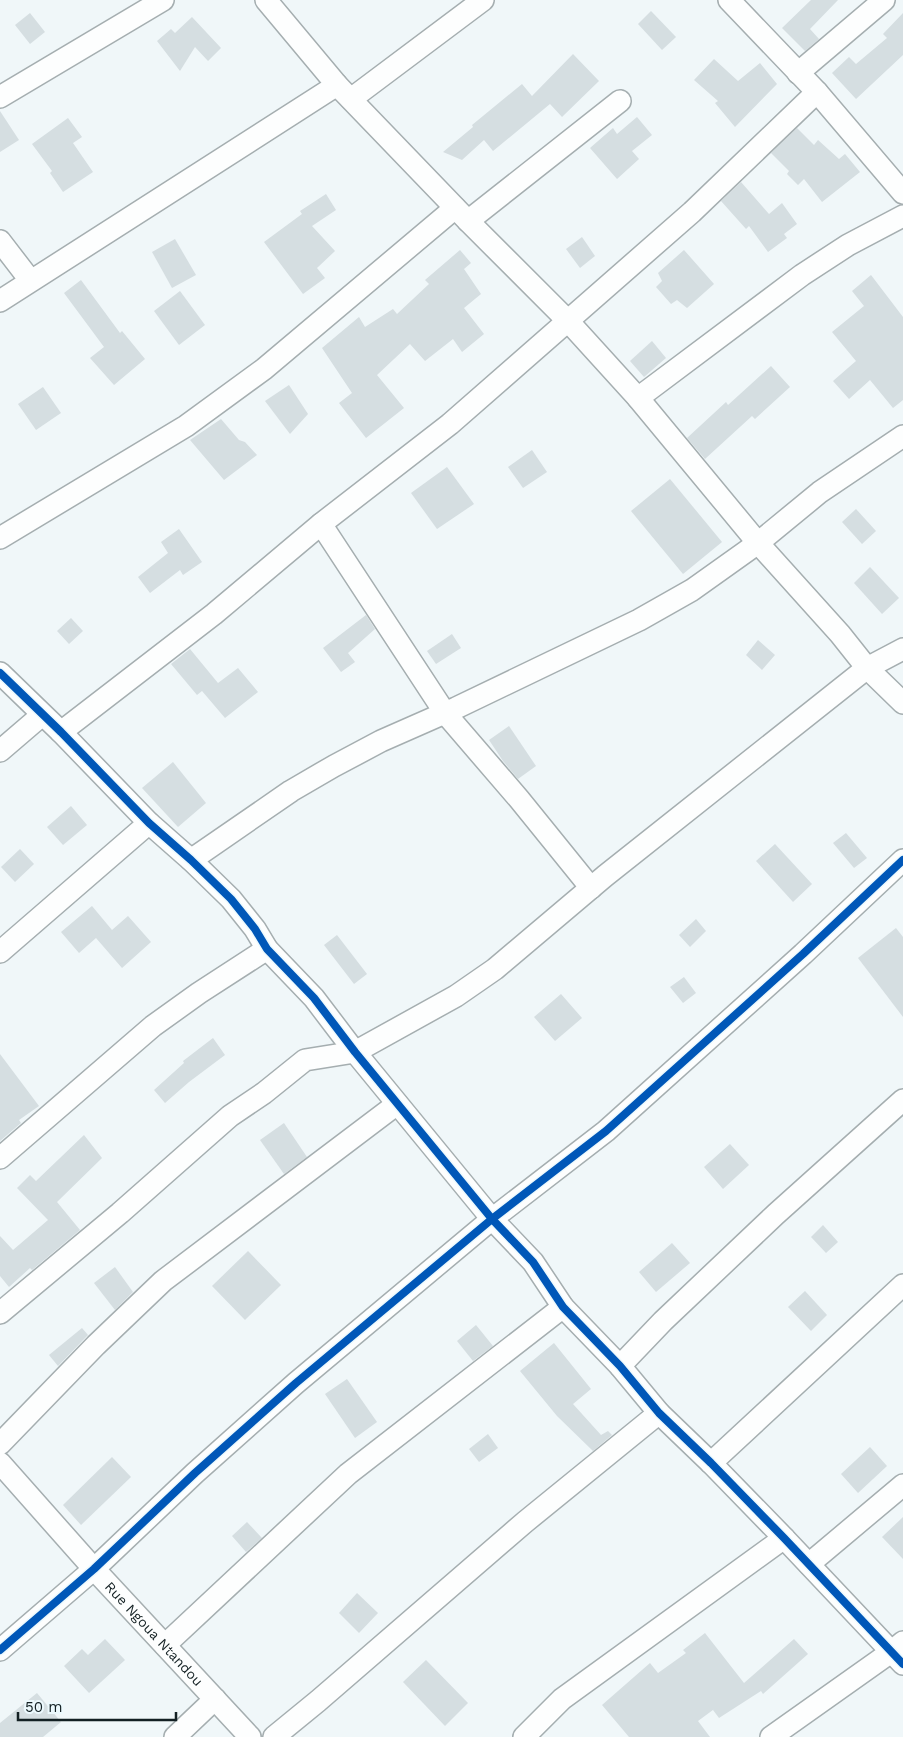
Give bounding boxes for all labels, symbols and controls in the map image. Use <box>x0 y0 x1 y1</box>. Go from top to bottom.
street label: Rue Ngoua Ntandou <box>102 1578 206 1689</box>
scale bar <box>18 1690 175 1722</box>
text: 50 m <box>25 1698 62 1716</box>

